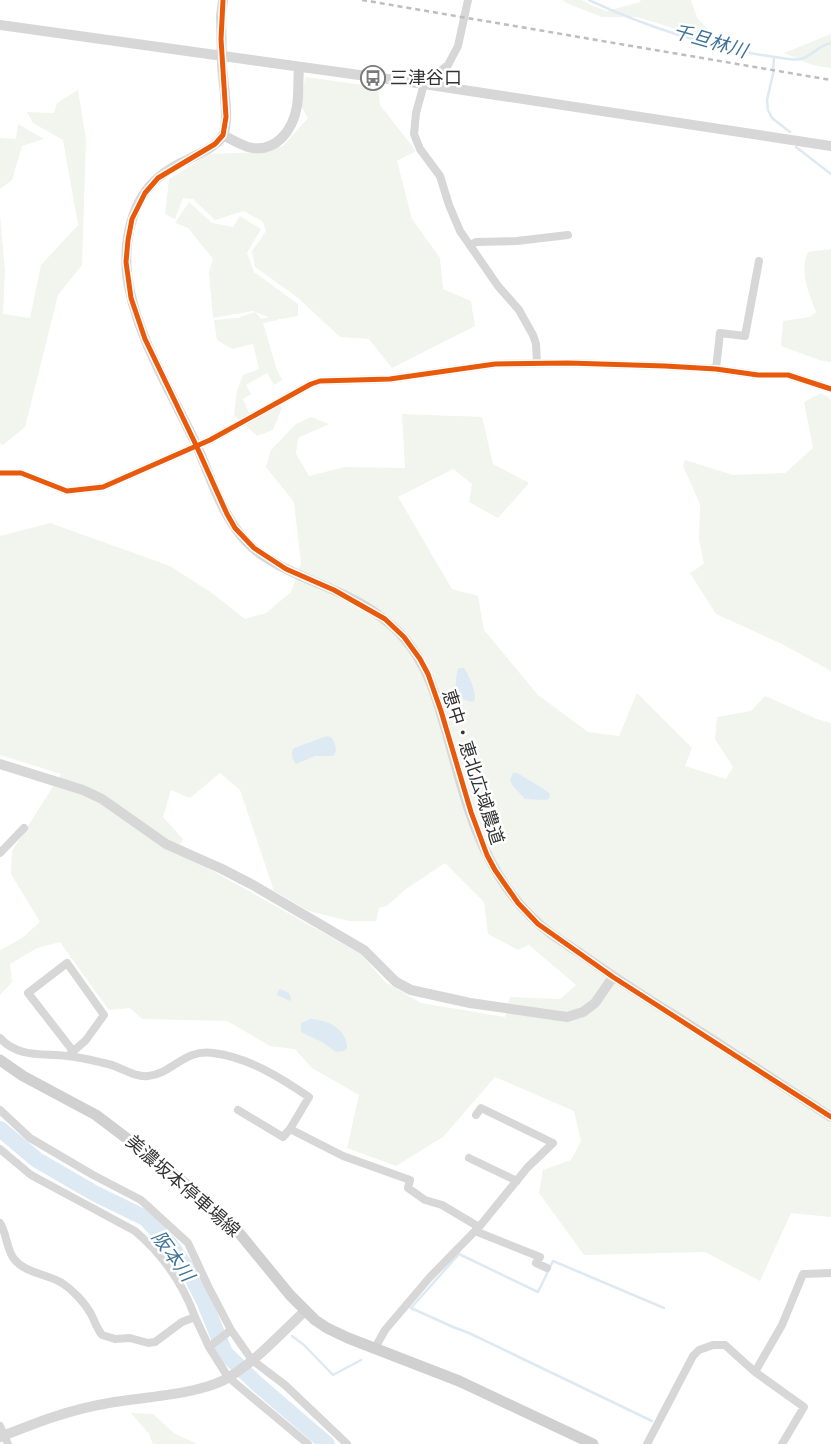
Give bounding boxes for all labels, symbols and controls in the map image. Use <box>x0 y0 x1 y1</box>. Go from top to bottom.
water label: 千旦林川 <box>670 18 752 65</box>
bus stop icon: 三津谷口 <box>360 65 386 91</box>
place label: 三津谷口 <box>390 65 462 91</box>
street label: 恵中・恵北広域農道 <box>436 686 510 848</box>
street label: 美濃坂本停車場線 <box>120 1129 246 1243</box>
water label: 阪本川 <box>145 1225 202 1289</box>

